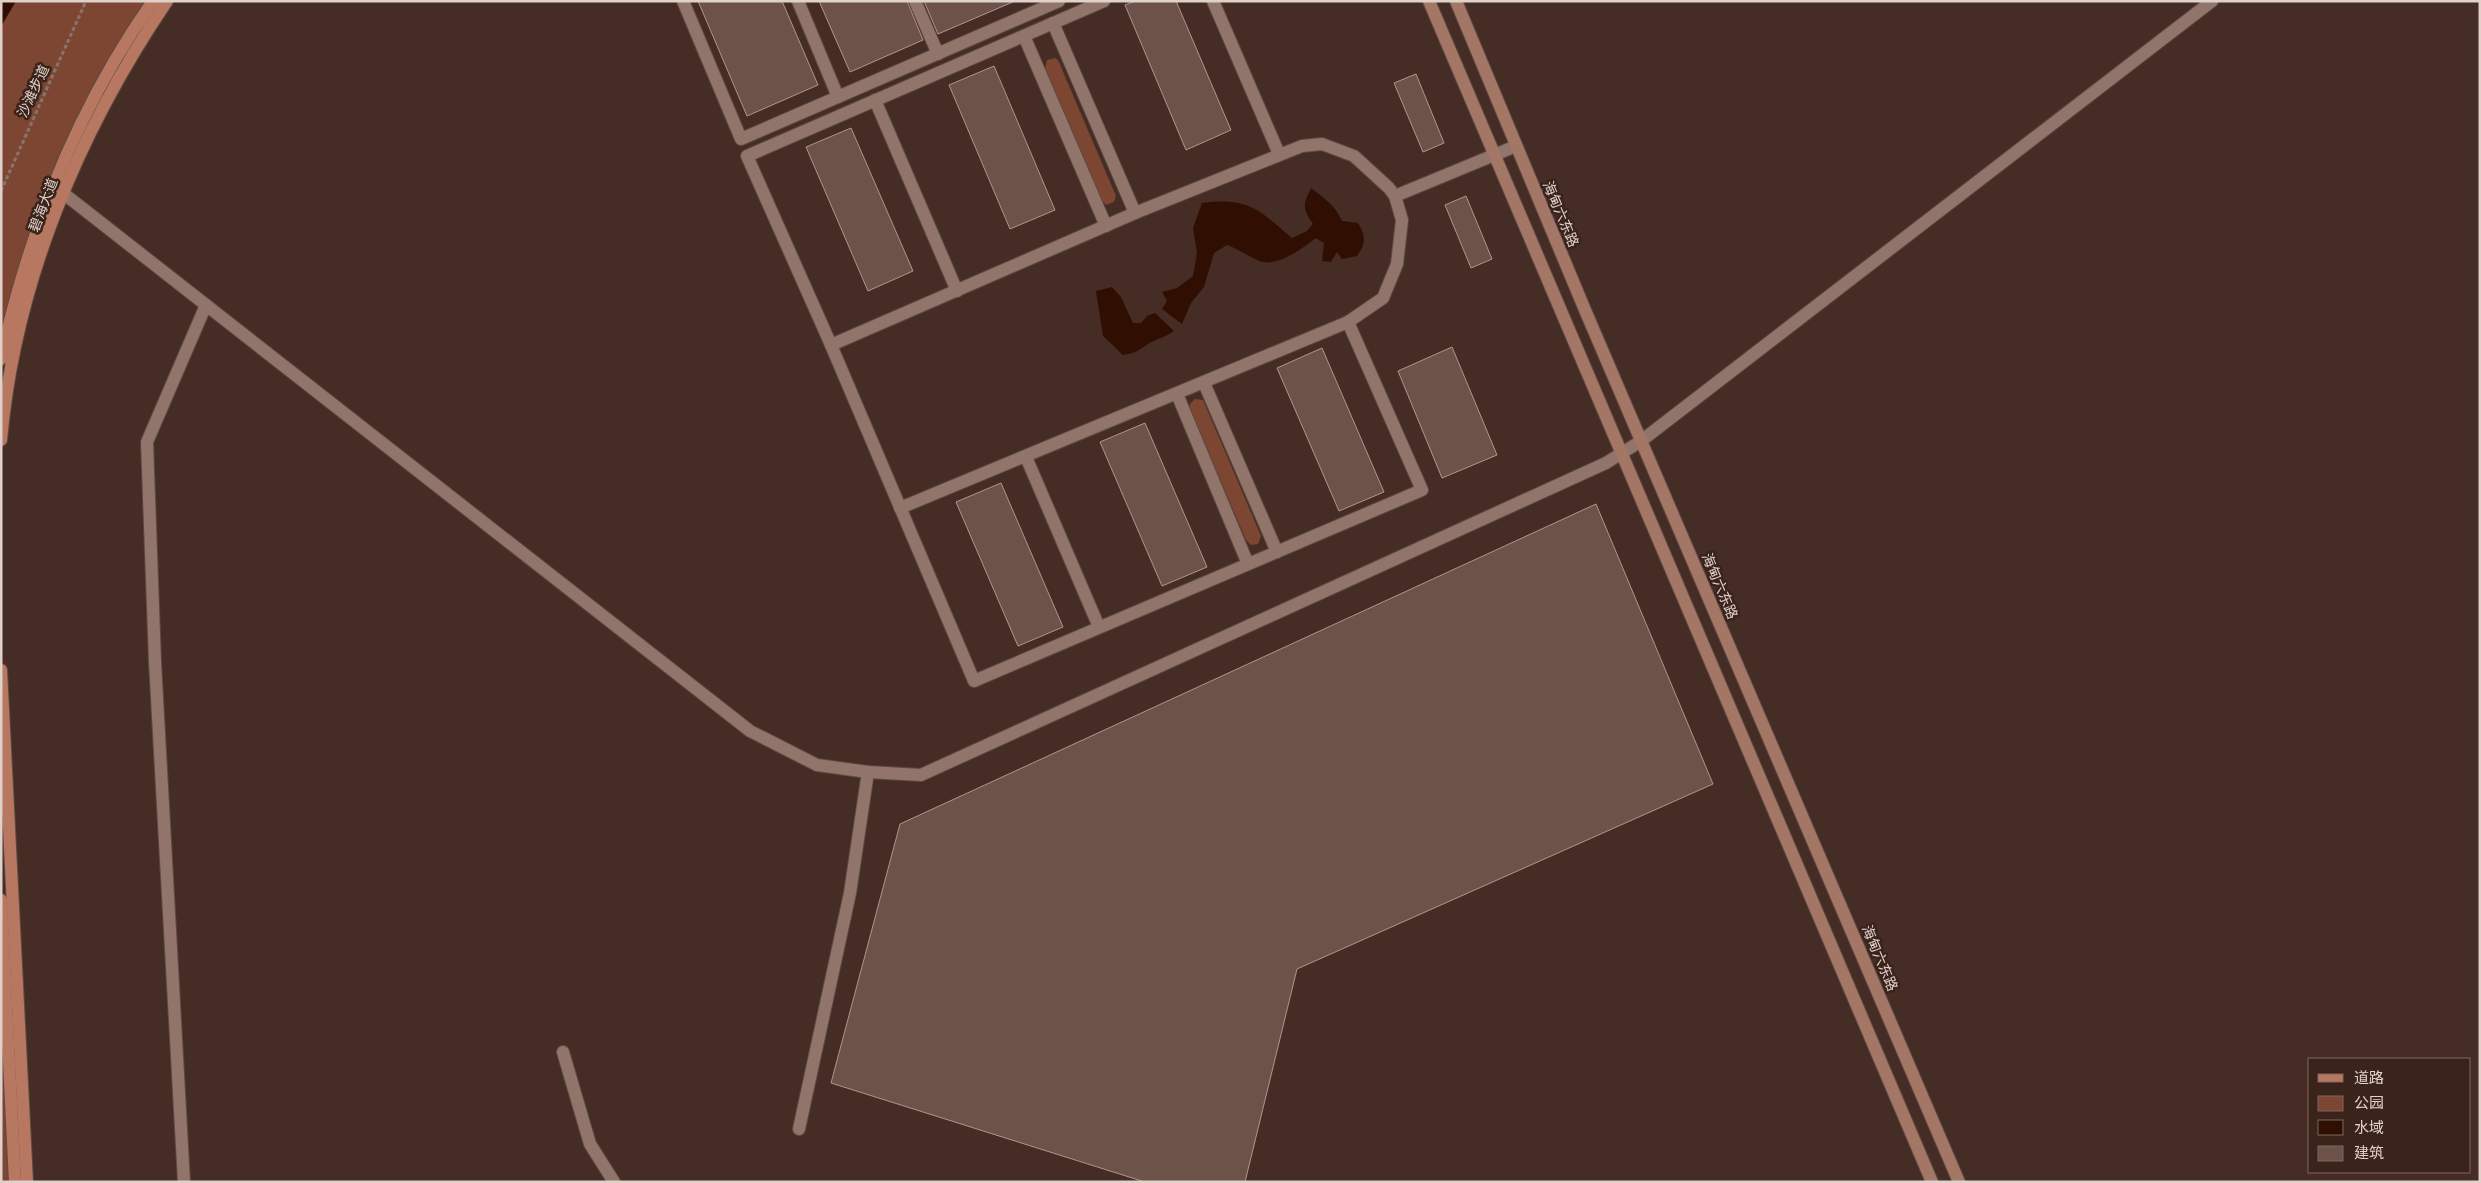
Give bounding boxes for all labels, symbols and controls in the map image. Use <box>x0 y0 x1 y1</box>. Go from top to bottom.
street label: 沙滩步道 <box>14 62 52 120</box>
street label: 碧海大道 <box>25 176 61 234</box>
street label: 海甸六东路 <box>1540 179 1582 249</box>
street label: 海甸六东路 <box>1699 551 1741 621</box>
street label: 海甸六东路 <box>1859 923 1901 993</box>
legend <box>2308 1058 2471 1173</box>
text: 道路 <box>2354 1069 2384 1086</box>
text: 公园 <box>2354 1094 2384 1111</box>
text: 水域 <box>2354 1119 2384 1136</box>
text: 建筑 <box>2354 1144 2384 1161</box>

